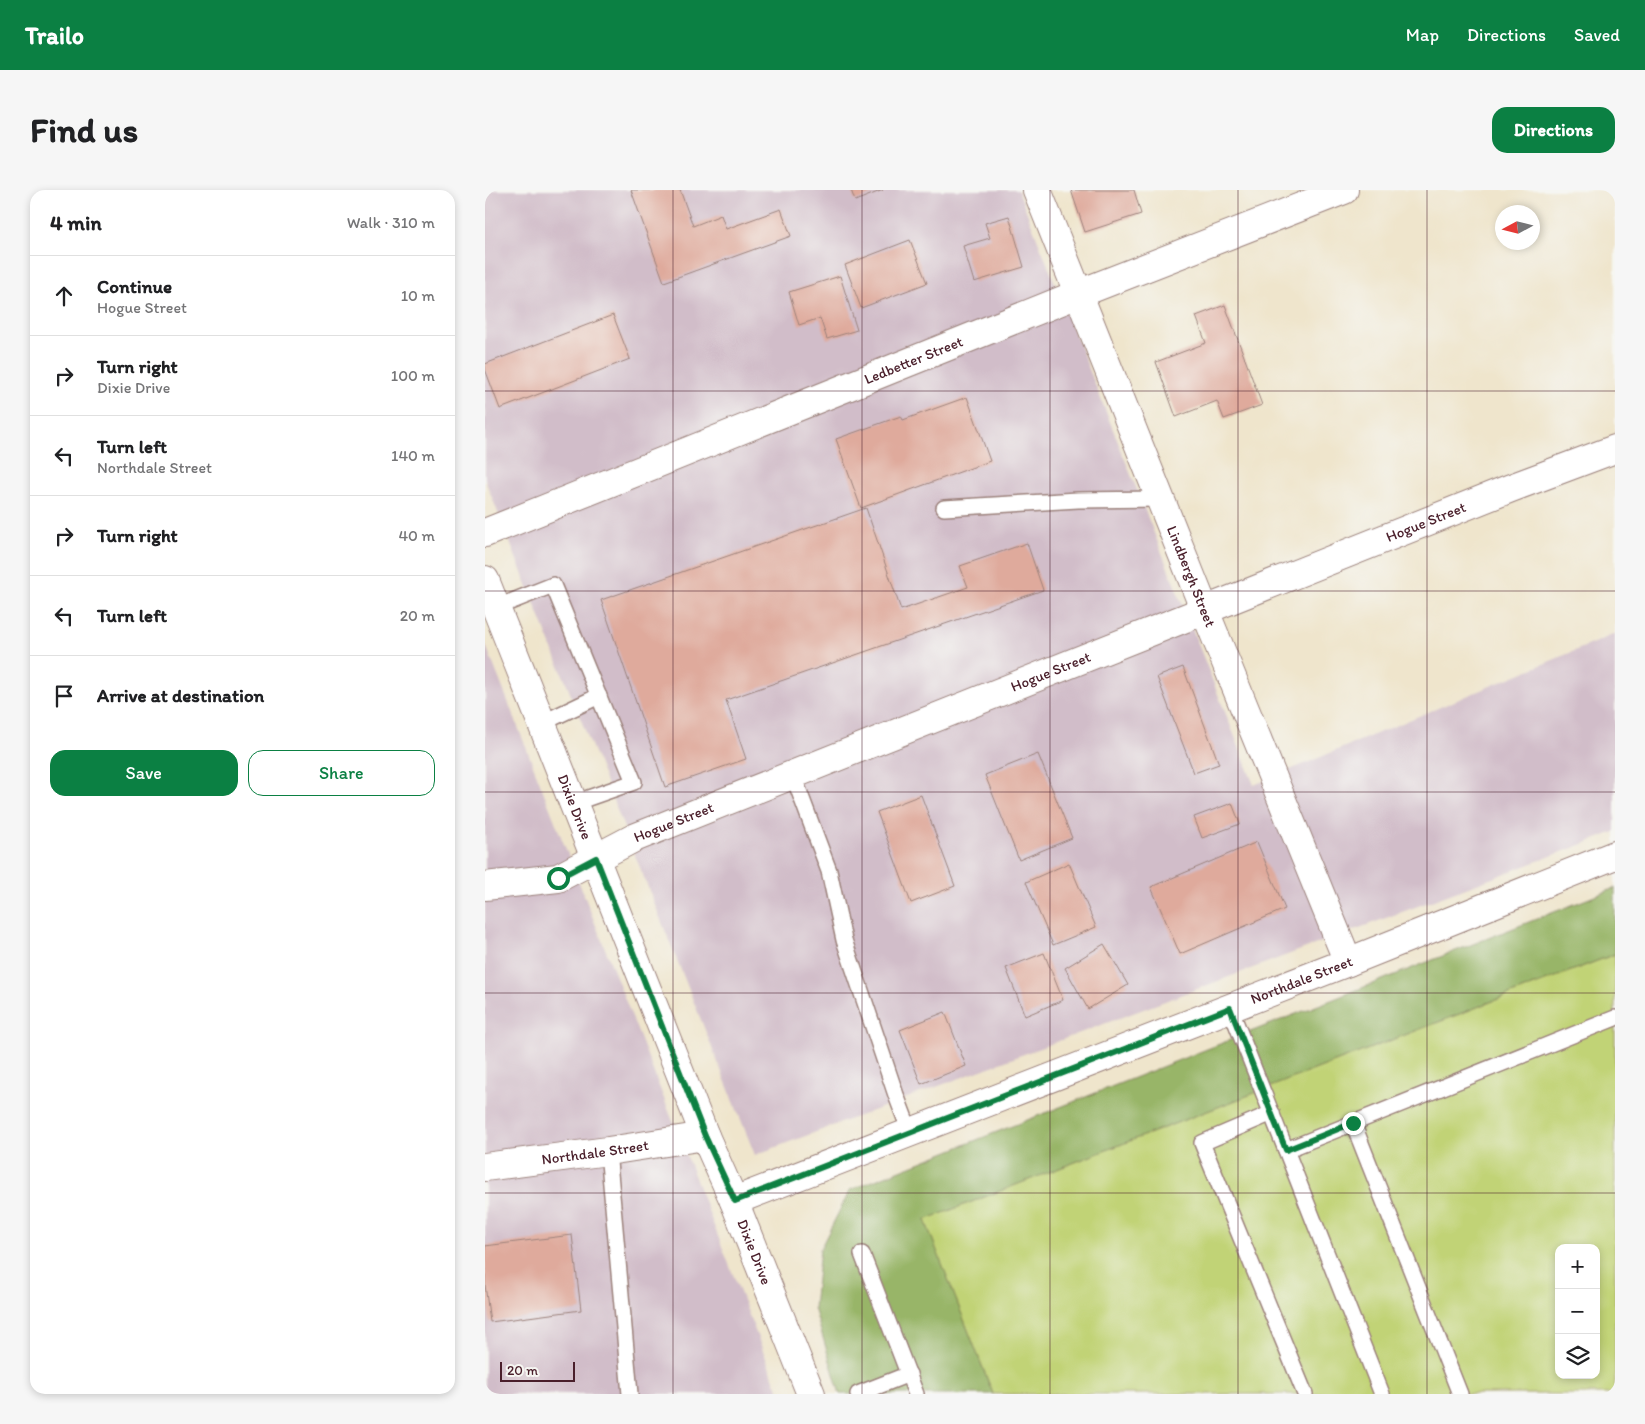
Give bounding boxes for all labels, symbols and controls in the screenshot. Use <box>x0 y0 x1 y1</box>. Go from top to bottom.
text: Trailo <box>25 21 84 50</box>
text: Map <box>1406 24 1439 46</box>
text: Directions <box>1467 24 1546 46</box>
text: Saved <box>1574 24 1620 46</box>
button: Directions <box>1492 107 1615 153</box>
text: Find us <box>30 109 138 151</box>
north arrow <box>1495 205 1540 250</box>
text: 4 min <box>50 210 102 235</box>
text: Walk · 310 m <box>347 213 435 232</box>
text: Continue <box>97 275 172 298</box>
icon: ahead <box>50 282 78 310</box>
text: 10 m <box>401 286 435 305</box>
text: Hogue Street <box>97 298 187 317</box>
street label: Ledbetter Street <box>861 332 966 388</box>
text: Turn right <box>97 355 178 378</box>
icon: right <box>50 362 78 390</box>
text: 100 m <box>391 366 435 385</box>
text: Dixie Drive <box>97 378 170 397</box>
text: Turn left <box>97 435 167 458</box>
icon: left <box>50 442 78 470</box>
text: 140 m <box>391 446 435 465</box>
text: Northdale Street <box>97 458 212 477</box>
street label: Hogue Street <box>1383 498 1469 546</box>
icon: right <box>50 522 78 550</box>
street label: Lindbergh Street <box>1163 523 1220 630</box>
text: Turn right <box>97 524 178 547</box>
text: 40 m <box>398 526 435 545</box>
icon: left <box>50 602 78 630</box>
text: Turn left <box>97 604 167 627</box>
text: 20 m <box>400 606 435 625</box>
street label: Hogue Street <box>1008 648 1094 696</box>
icon: arrive <box>50 682 78 710</box>
text: Arrive at destination <box>97 684 264 707</box>
button: Save <box>50 750 238 796</box>
button: Share <box>248 750 435 796</box>
street label: Dixie Drive <box>554 772 596 842</box>
street label: Hogue Street <box>631 798 717 846</box>
route start <box>547 867 570 890</box>
street label: Northdale Street <box>1248 952 1355 1008</box>
route end <box>1342 1112 1365 1135</box>
street label: Northdale Street <box>540 1136 650 1169</box>
street label: Dixie Drive <box>733 1217 775 1287</box>
map controls <box>1555 1244 1600 1379</box>
button: + <box>1555 1244 1600 1289</box>
button: − <box>1555 1289 1600 1334</box>
button: layers <box>1555 1334 1600 1379</box>
scale bar <box>500 1359 575 1382</box>
text: 20 m <box>507 1362 538 1379</box>

